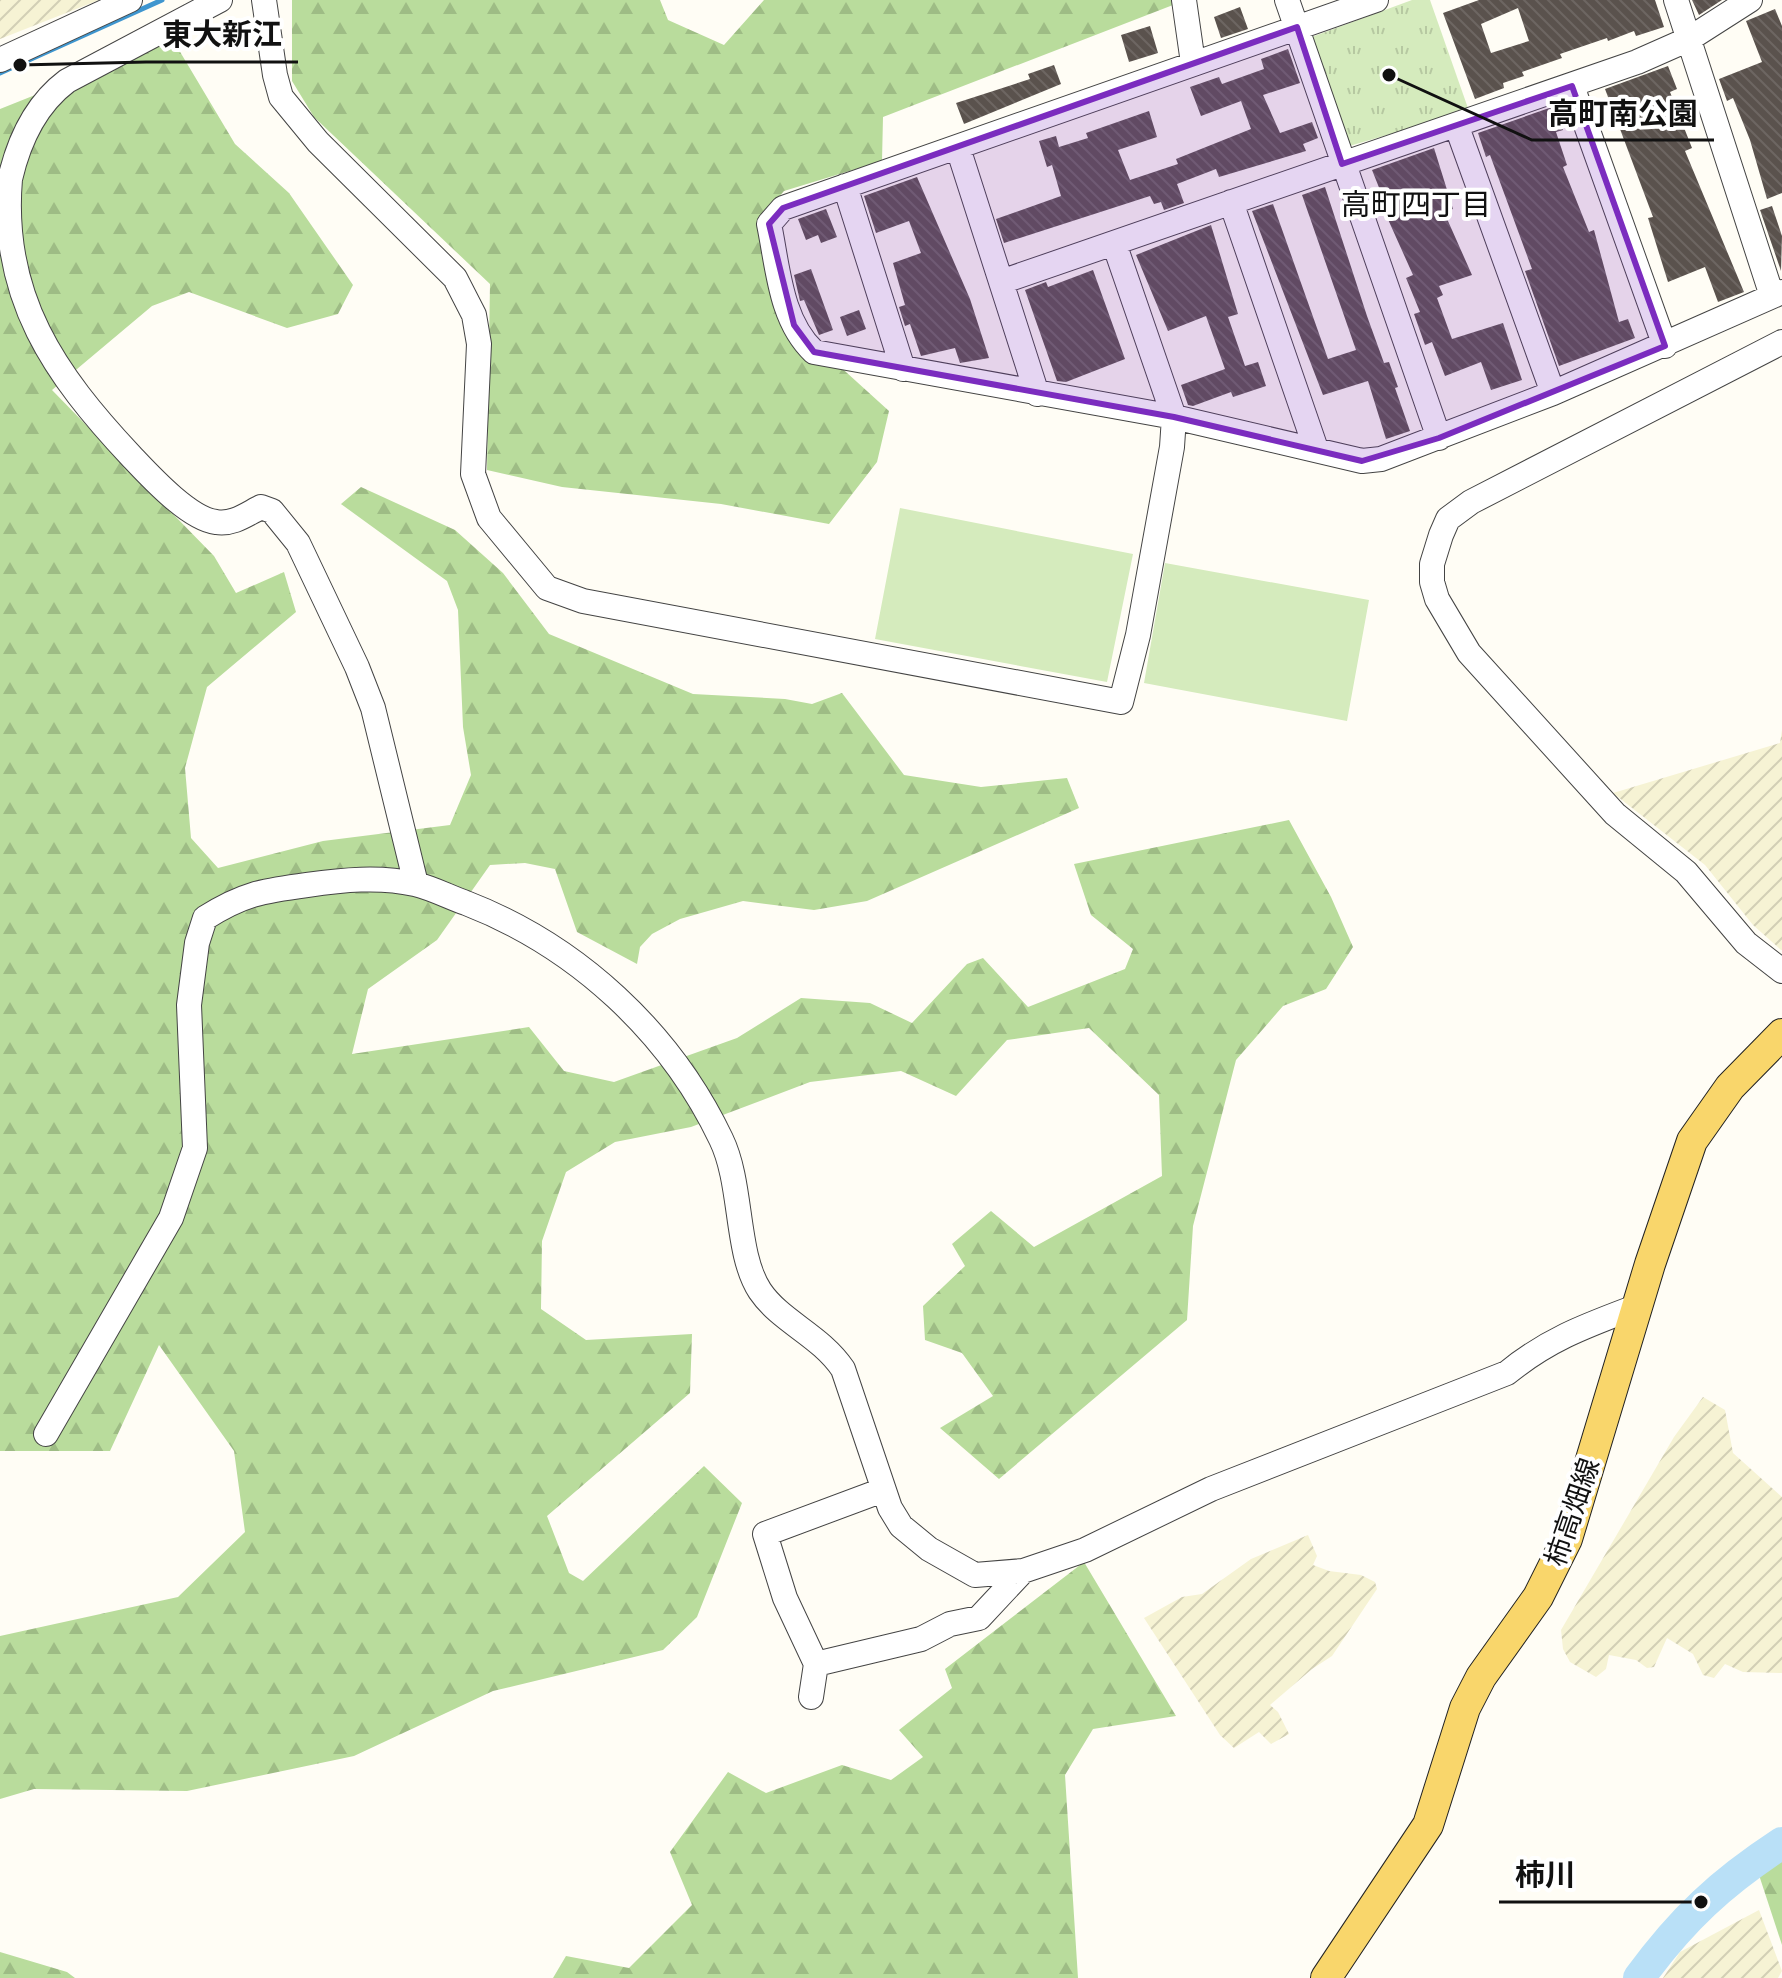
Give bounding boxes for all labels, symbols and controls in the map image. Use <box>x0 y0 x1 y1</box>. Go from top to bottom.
callout: 東大新江 <box>146 8 298 62</box>
text: 東大新江 <box>162 15 282 53</box>
callout: 高町南公園 <box>1532 86 1714 140</box>
text: 高町南公園 <box>1548 94 1698 132</box>
district label: 高町四丁目 <box>1341 185 1491 223</box>
street label: 柿高畑線 <box>1537 1453 1607 1571</box>
callout: 柿川 <box>1499 1848 1591 1902</box>
text: 柿川 <box>1515 1855 1575 1893</box>

